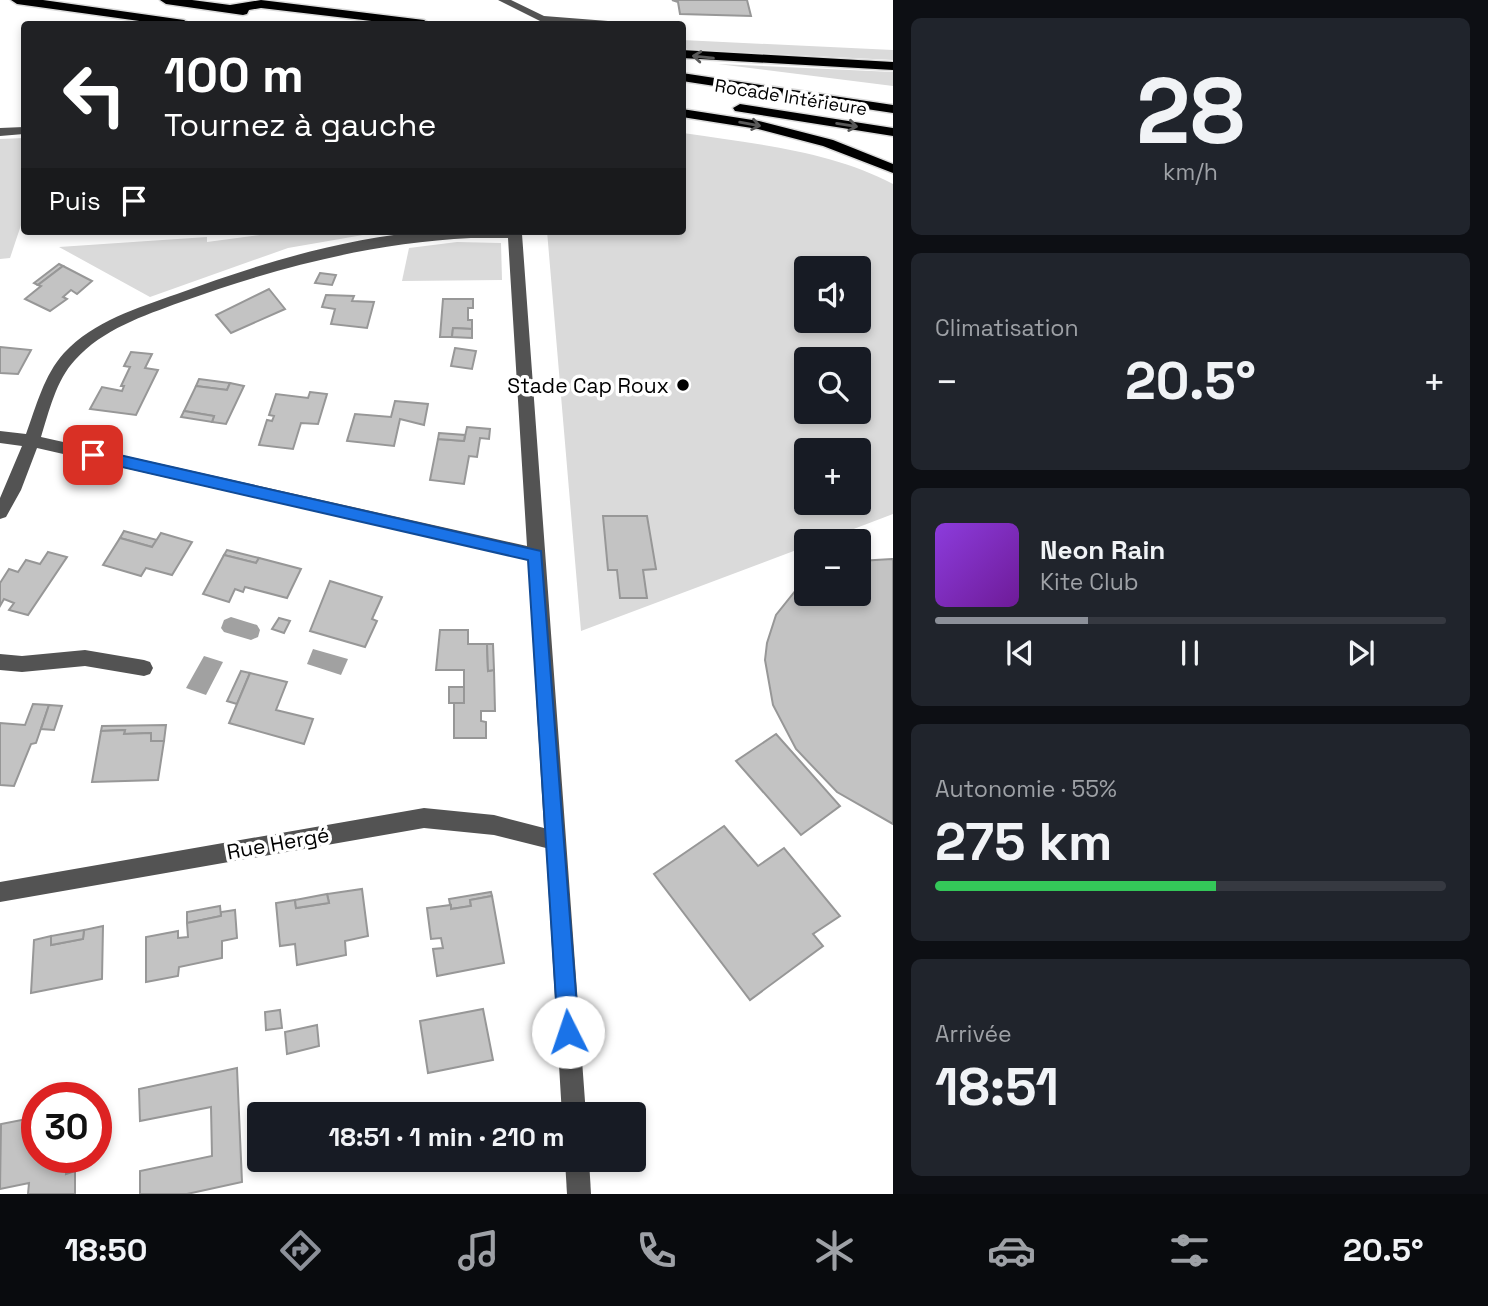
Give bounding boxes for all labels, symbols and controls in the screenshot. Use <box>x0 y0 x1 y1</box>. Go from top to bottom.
text: 100 m <box>164 44 304 106</box>
icon: left <box>49 49 140 140</box>
one-way arrow <box>692 50 714 63</box>
text: 28 <box>1136 53 1245 170</box>
street label: Rocade Intérieure <box>713 74 869 120</box>
text: Tournez à gauche <box>164 105 436 145</box>
one-way arrow <box>738 118 761 131</box>
one-way arrow <box>835 119 858 132</box>
text: km/h <box>1163 157 1218 187</box>
icon: arrive <box>115 182 153 220</box>
text: Puis <box>49 184 101 218</box>
map controls <box>794 256 871 606</box>
button: sound <box>794 256 871 333</box>
text: Climatisation <box>935 313 1079 343</box>
button: search <box>794 347 871 424</box>
text: 20.5° <box>1125 348 1256 414</box>
text: − <box>935 358 959 406</box>
text: + <box>1422 358 1446 406</box>
place label: Stade Cap Roux <box>507 372 669 399</box>
marker: Stade Cap Roux <box>675 377 691 393</box>
pin <box>63 425 123 485</box>
icon: arrive <box>74 436 112 474</box>
button: + <box>794 438 871 515</box>
button: − <box>794 529 871 606</box>
text: Neon Rain <box>1040 533 1165 567</box>
text: Kite Club <box>1040 567 1139 597</box>
icon: previous <box>1001 634 1039 672</box>
icon: pause <box>1171 634 1209 672</box>
icon: next <box>1342 634 1380 672</box>
text: Autonomie · 55% <box>935 774 1117 804</box>
text: 275 km <box>935 809 1112 875</box>
street label: Rue Hergé <box>225 821 331 865</box>
position arrow <box>531 995 605 1069</box>
text: Arrivée <box>935 1019 1012 1049</box>
text: 18:51 <box>935 1054 1059 1120</box>
speed limit sign: 30 <box>21 1082 112 1173</box>
text: 18:51 · 1 min · 210 m <box>328 1120 565 1154</box>
icon: directions <box>276 1226 325 1275</box>
icon: music <box>454 1226 503 1275</box>
icon: phone <box>632 1226 681 1275</box>
icon: climate <box>810 1226 859 1275</box>
icon: car <box>987 1226 1036 1275</box>
icon: filters <box>1165 1226 1214 1275</box>
text: 18:50 <box>64 1230 148 1270</box>
text: 20.5° <box>1343 1230 1424 1270</box>

